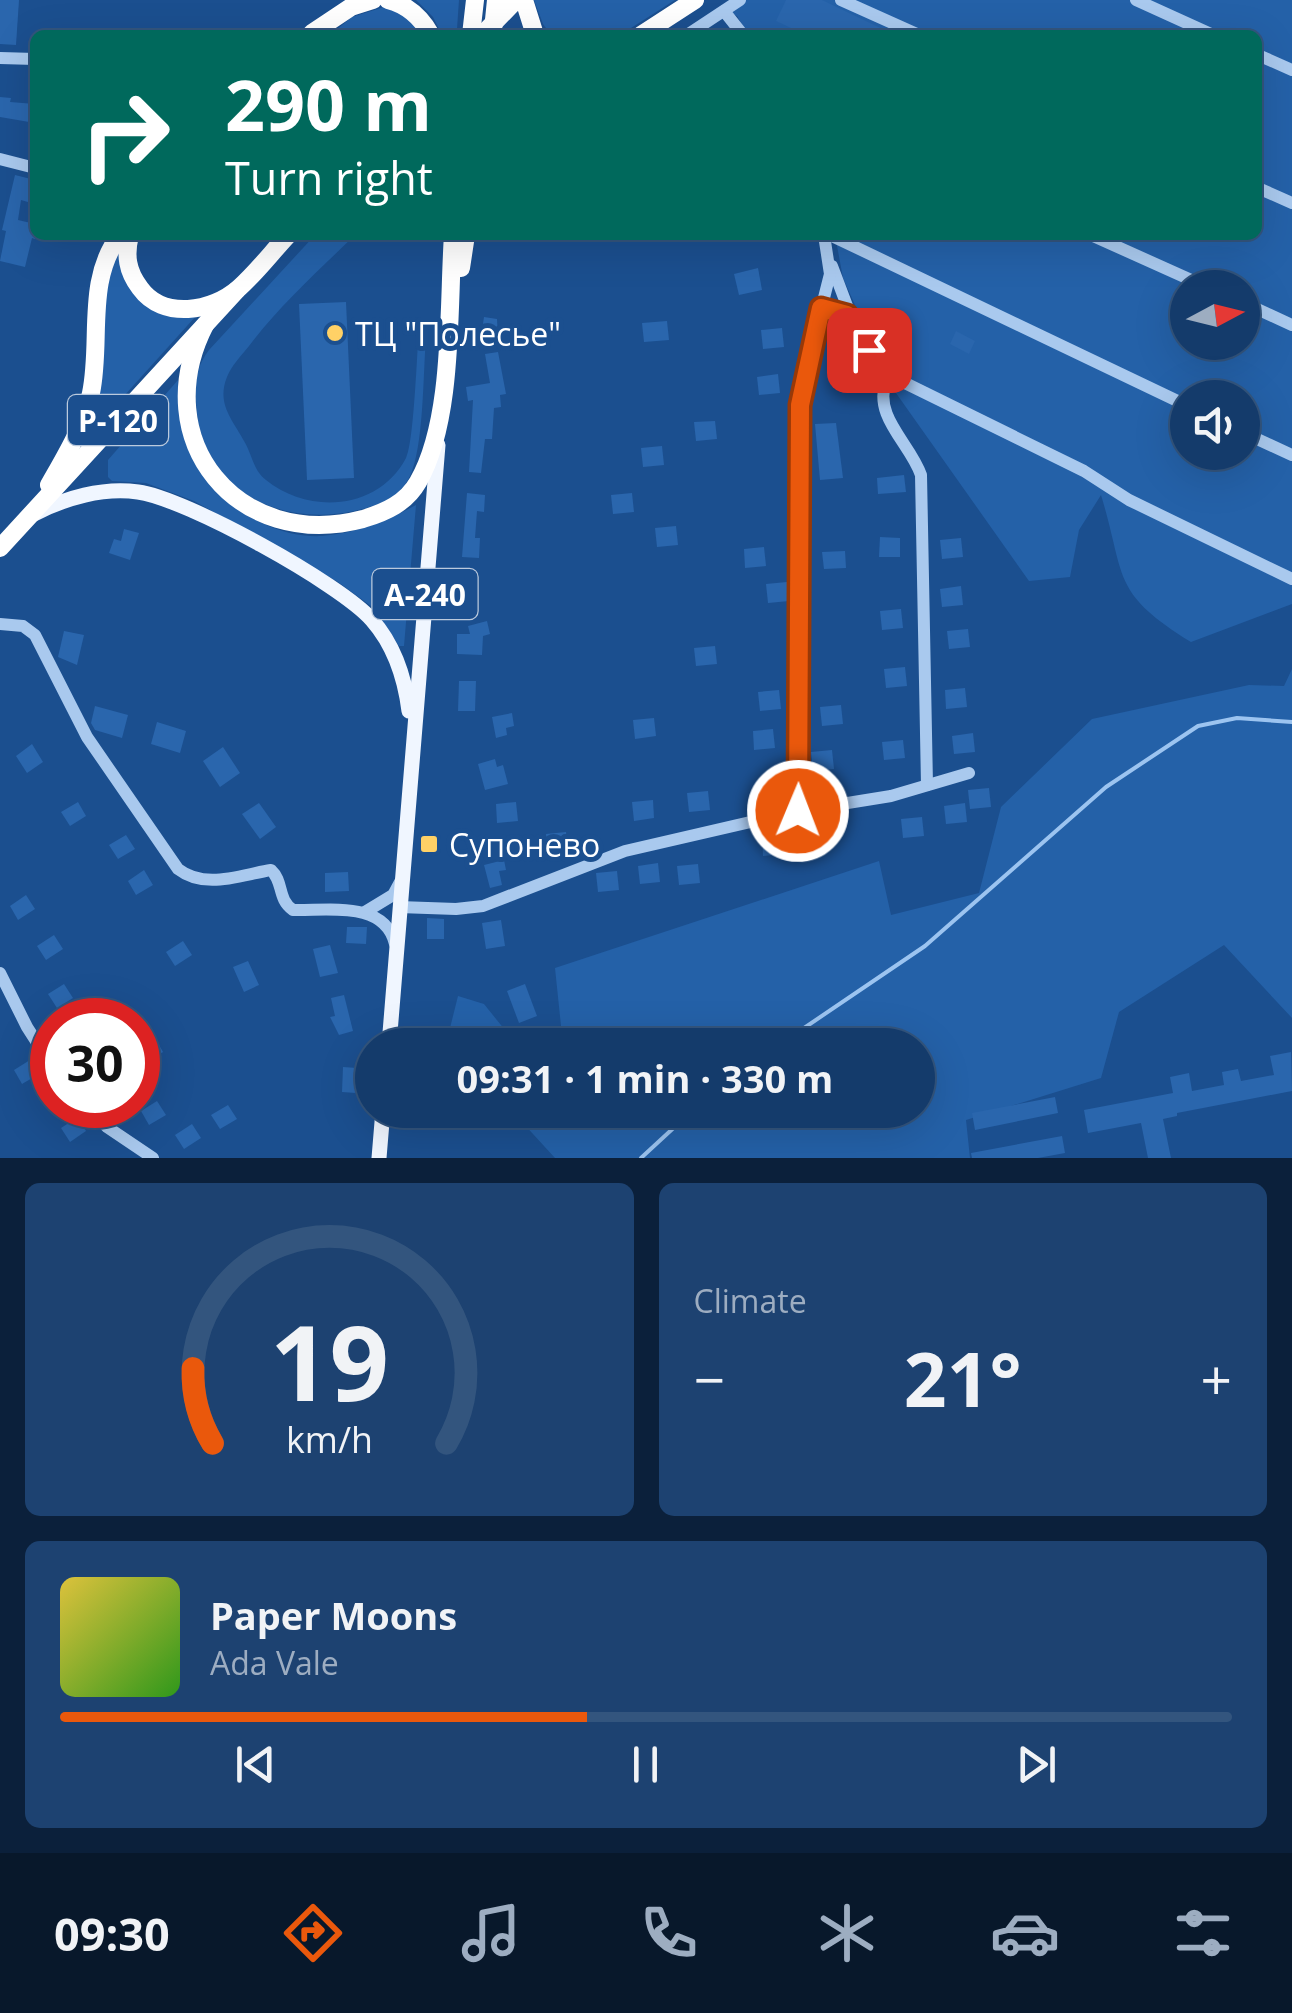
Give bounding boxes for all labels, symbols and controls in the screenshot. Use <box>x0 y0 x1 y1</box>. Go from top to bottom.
text: 290 m <box>225 56 432 152</box>
icon: right <box>60 70 190 200</box>
text: Turn right <box>225 147 433 208</box>
north arrow <box>1170 270 1260 360</box>
map controls <box>1170 270 1260 470</box>
pin <box>827 308 912 393</box>
place label: ТЦ "Полесье" <box>355 312 561 355</box>
marker: ТЦ "Полесье" <box>324 322 346 344</box>
icon: arrive <box>842 323 897 378</box>
button: sound <box>1170 380 1260 470</box>
road number: Р-120 <box>68 395 168 445</box>
road number: А-240 <box>372 569 478 619</box>
position arrow <box>746 759 850 863</box>
place label: Супонево <box>449 823 600 866</box>
marker: Супонево <box>418 833 440 855</box>
speed limit sign: 30 <box>30 998 160 1128</box>
text: 09:31 · 1 min · 330 m <box>457 1052 833 1104</box>
text: Climate <box>694 1279 807 1322</box>
text: 19 <box>270 1290 389 1431</box>
text: 21° <box>904 1327 1022 1429</box>
text: − <box>694 1341 725 1416</box>
text: + <box>1201 1341 1232 1416</box>
text: km/h <box>286 1415 373 1463</box>
text: Paper Moons <box>210 1589 457 1641</box>
text: Ada Vale <box>210 1641 339 1684</box>
icon: previous <box>228 1737 283 1792</box>
icon: pause <box>618 1737 673 1792</box>
icon: next <box>1009 1737 1064 1792</box>
icon: directions <box>278 1898 348 1968</box>
icon: music <box>456 1898 526 1968</box>
icon: phone <box>634 1898 704 1968</box>
icon: climate <box>812 1898 882 1968</box>
icon: car <box>990 1898 1060 1968</box>
icon: filters <box>1168 1898 1238 1968</box>
text: 09:30 <box>54 1903 170 1964</box>

